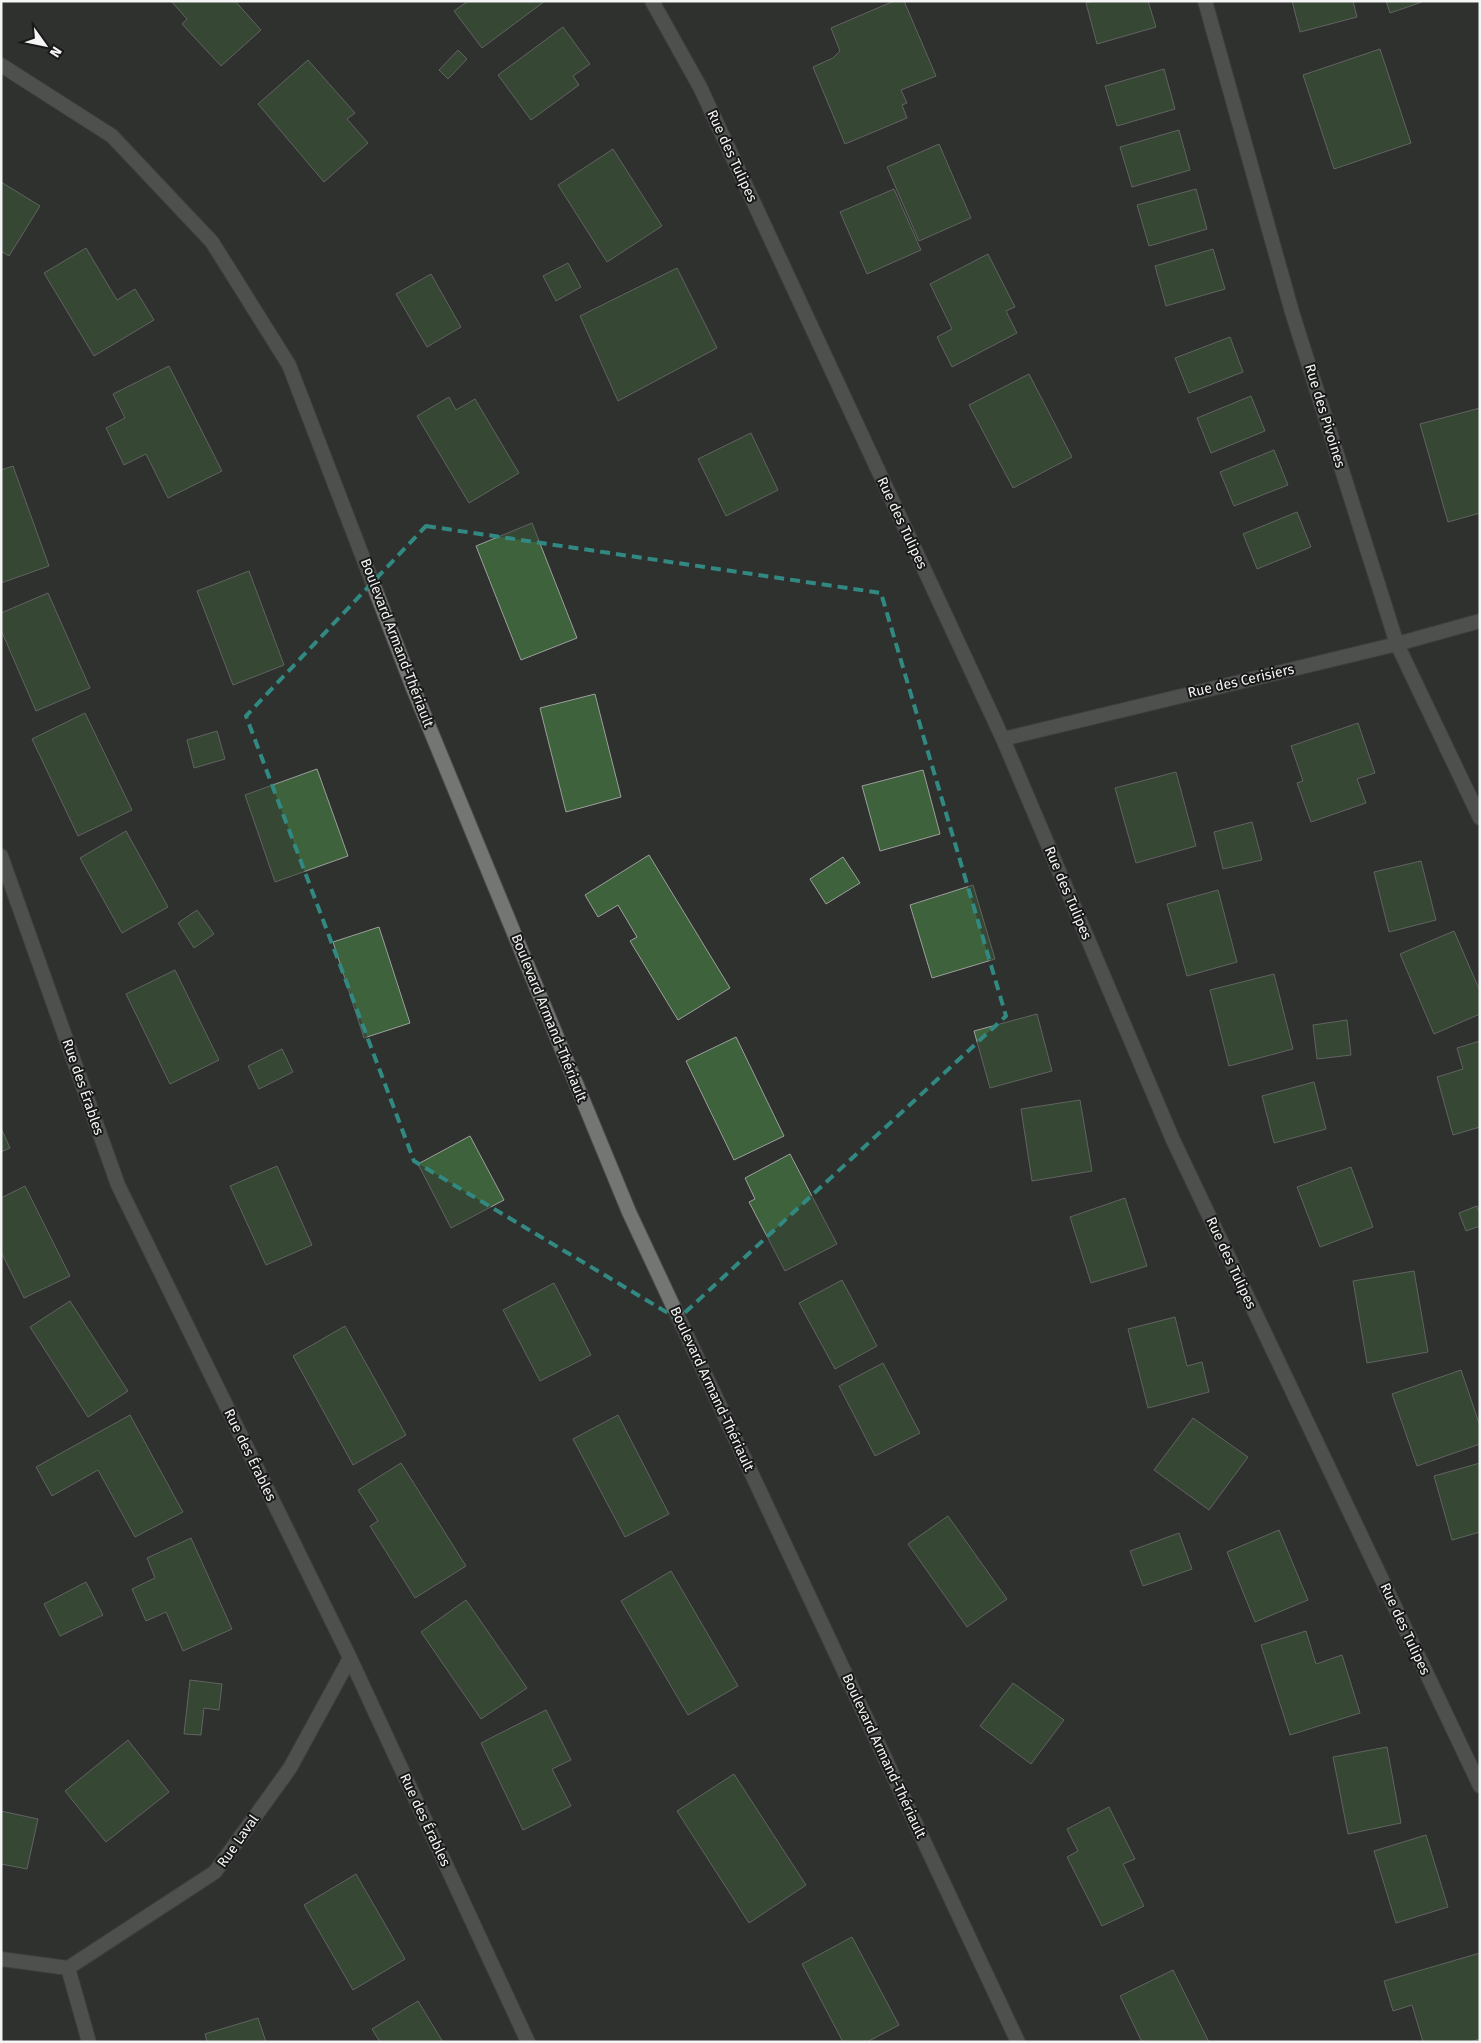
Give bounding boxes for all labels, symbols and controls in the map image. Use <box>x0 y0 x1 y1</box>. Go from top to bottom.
north arrow <box>20 20 70 70</box>
text: N <box>46 43 65 60</box>
street label: Rue des Tulipes <box>703 107 761 205</box>
street label: Rue des Pivoines <box>1301 362 1349 470</box>
street label: Rue des Tulipes <box>873 474 931 572</box>
street label: Boulevard Armand-Thériault <box>357 556 437 731</box>
street label: Rue des Cerisiers <box>1186 660 1296 701</box>
street label: Rue des Tulipes <box>1041 844 1095 943</box>
street label: Boulevard Armand-Thériault <box>507 932 591 1105</box>
street label: Rue des Érables <box>59 1036 109 1138</box>
street label: Rue des Tulipes <box>1202 1214 1260 1312</box>
street label: Boulevard Armand-Thériault <box>666 1304 758 1475</box>
street label: Rue des Érables <box>220 1406 281 1504</box>
street label: Rue des Tulipes <box>1376 1580 1434 1678</box>
street label: Boulevard Armand-Thériault <box>838 1671 930 1842</box>
street label: Rue des Érables <box>396 1770 455 1870</box>
street label: Rue Laval <box>214 1811 262 1871</box>

